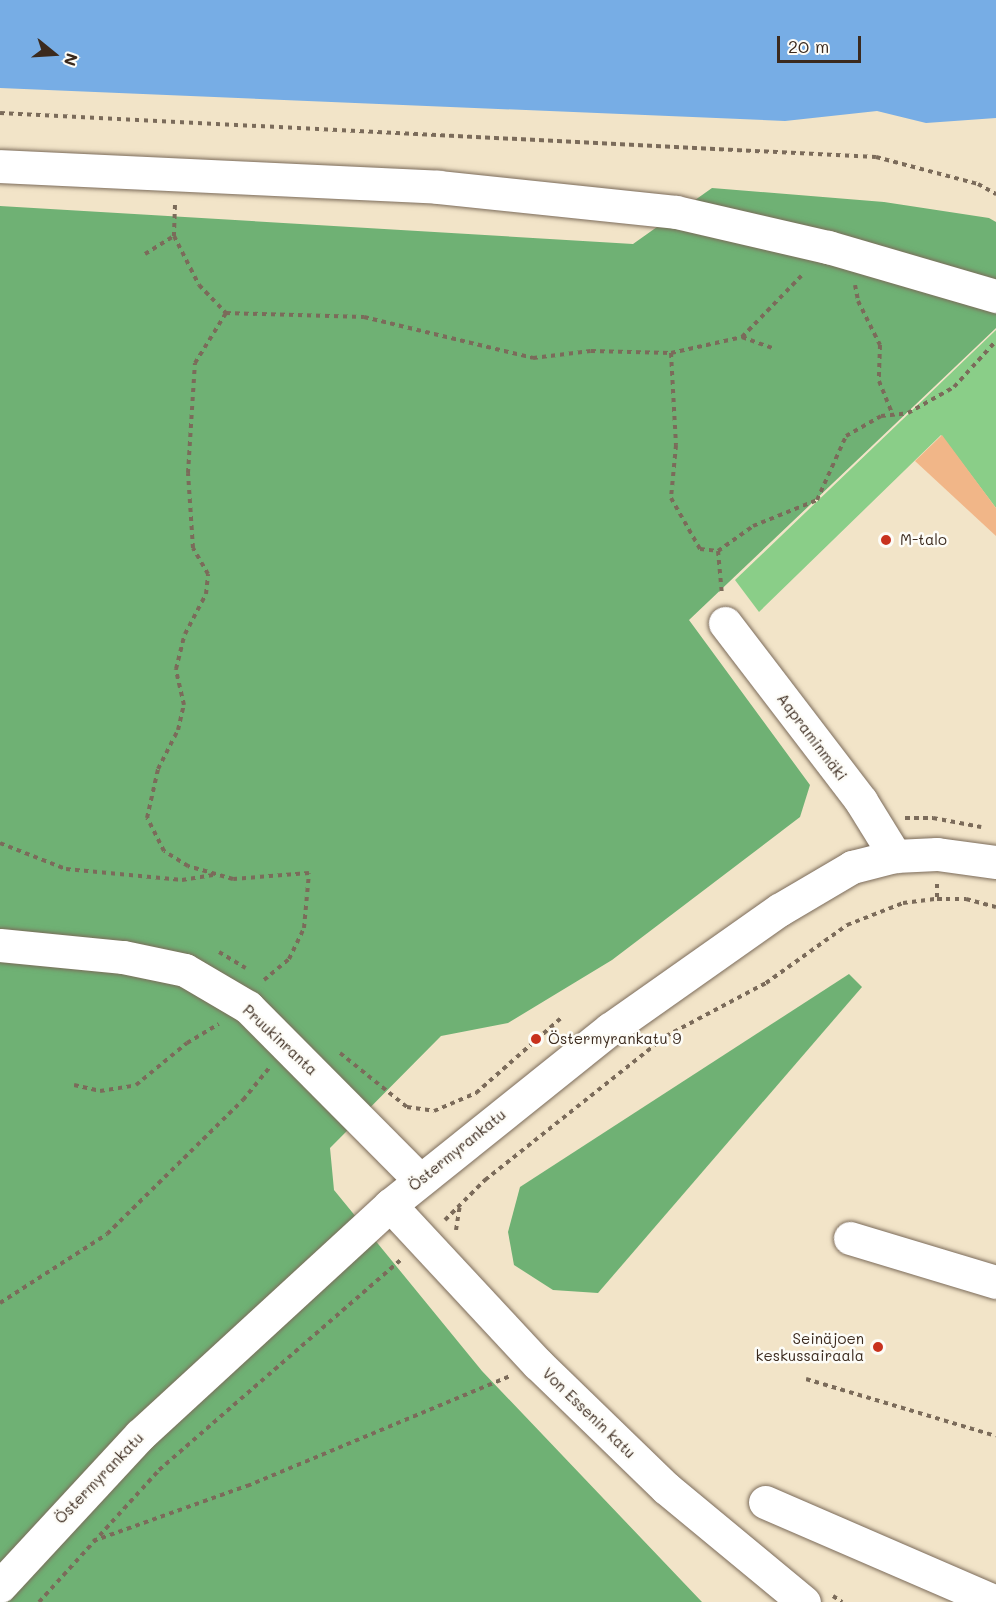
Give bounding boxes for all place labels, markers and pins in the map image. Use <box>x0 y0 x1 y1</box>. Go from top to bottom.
marker: M-talo <box>877 531 895 549</box>
place label: M-talo <box>900 531 947 549</box>
place label: Östermyrankatu 9 <box>548 1030 681 1048</box>
marker: Östermyrankatu 9 <box>529 1032 543 1046</box>
place label: Seinäjoen keskussairaala <box>755 1329 864 1364</box>
marker: Seinäjoen keskussairaala <box>869 1338 887 1356</box>

